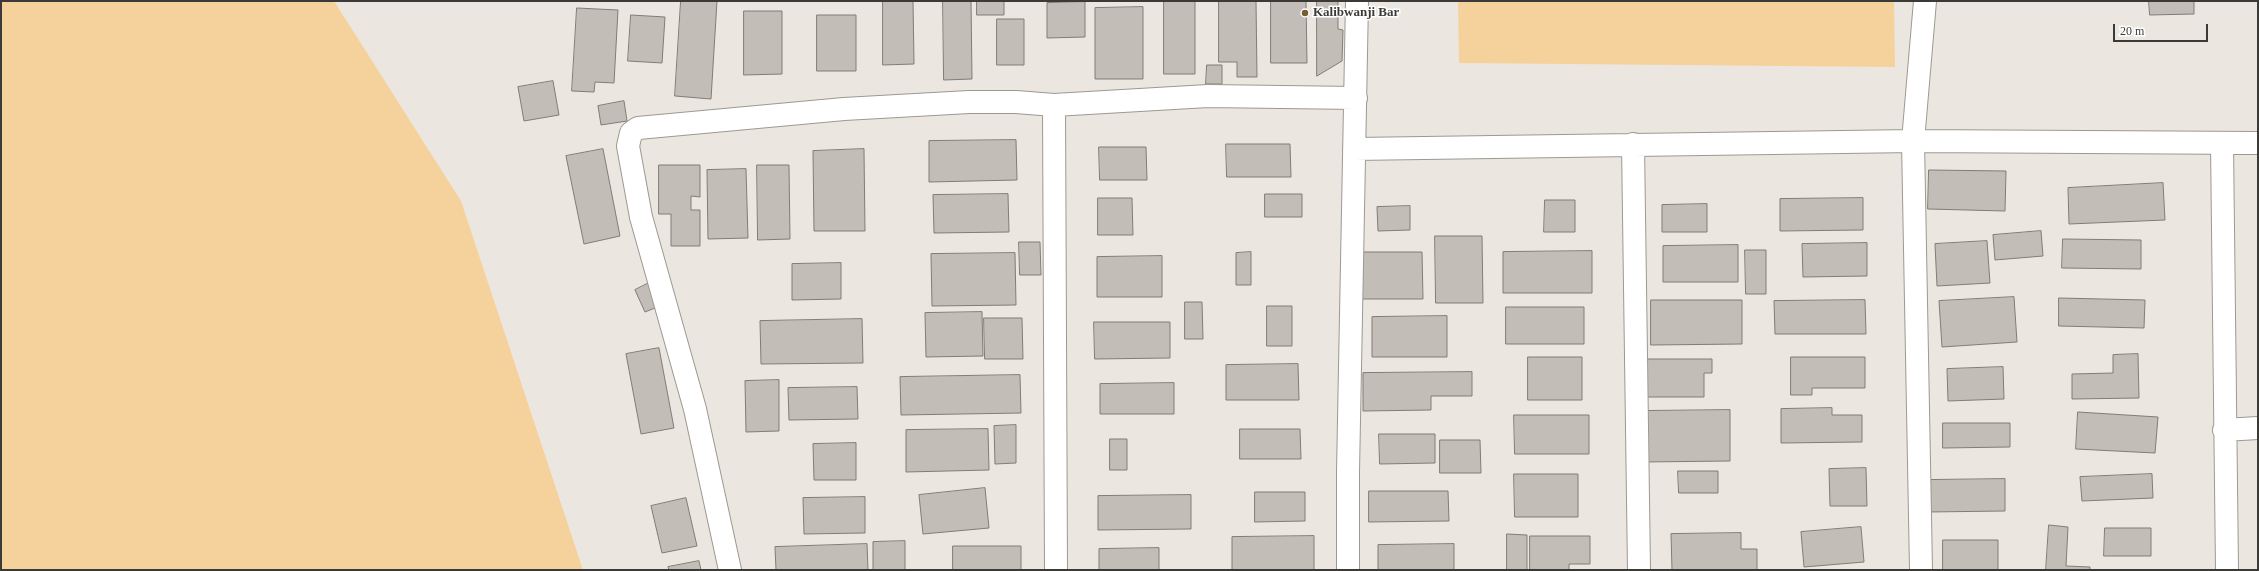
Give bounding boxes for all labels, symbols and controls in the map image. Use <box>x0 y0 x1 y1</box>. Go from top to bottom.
place label: Kalibwanji Bar <box>1313 5 1399 21</box>
marker: Kalibwanji Bar <box>1300 8 1310 18</box>
scale bar <box>2115 16 2210 42</box>
text: 20 m <box>2120 24 2144 38</box>

